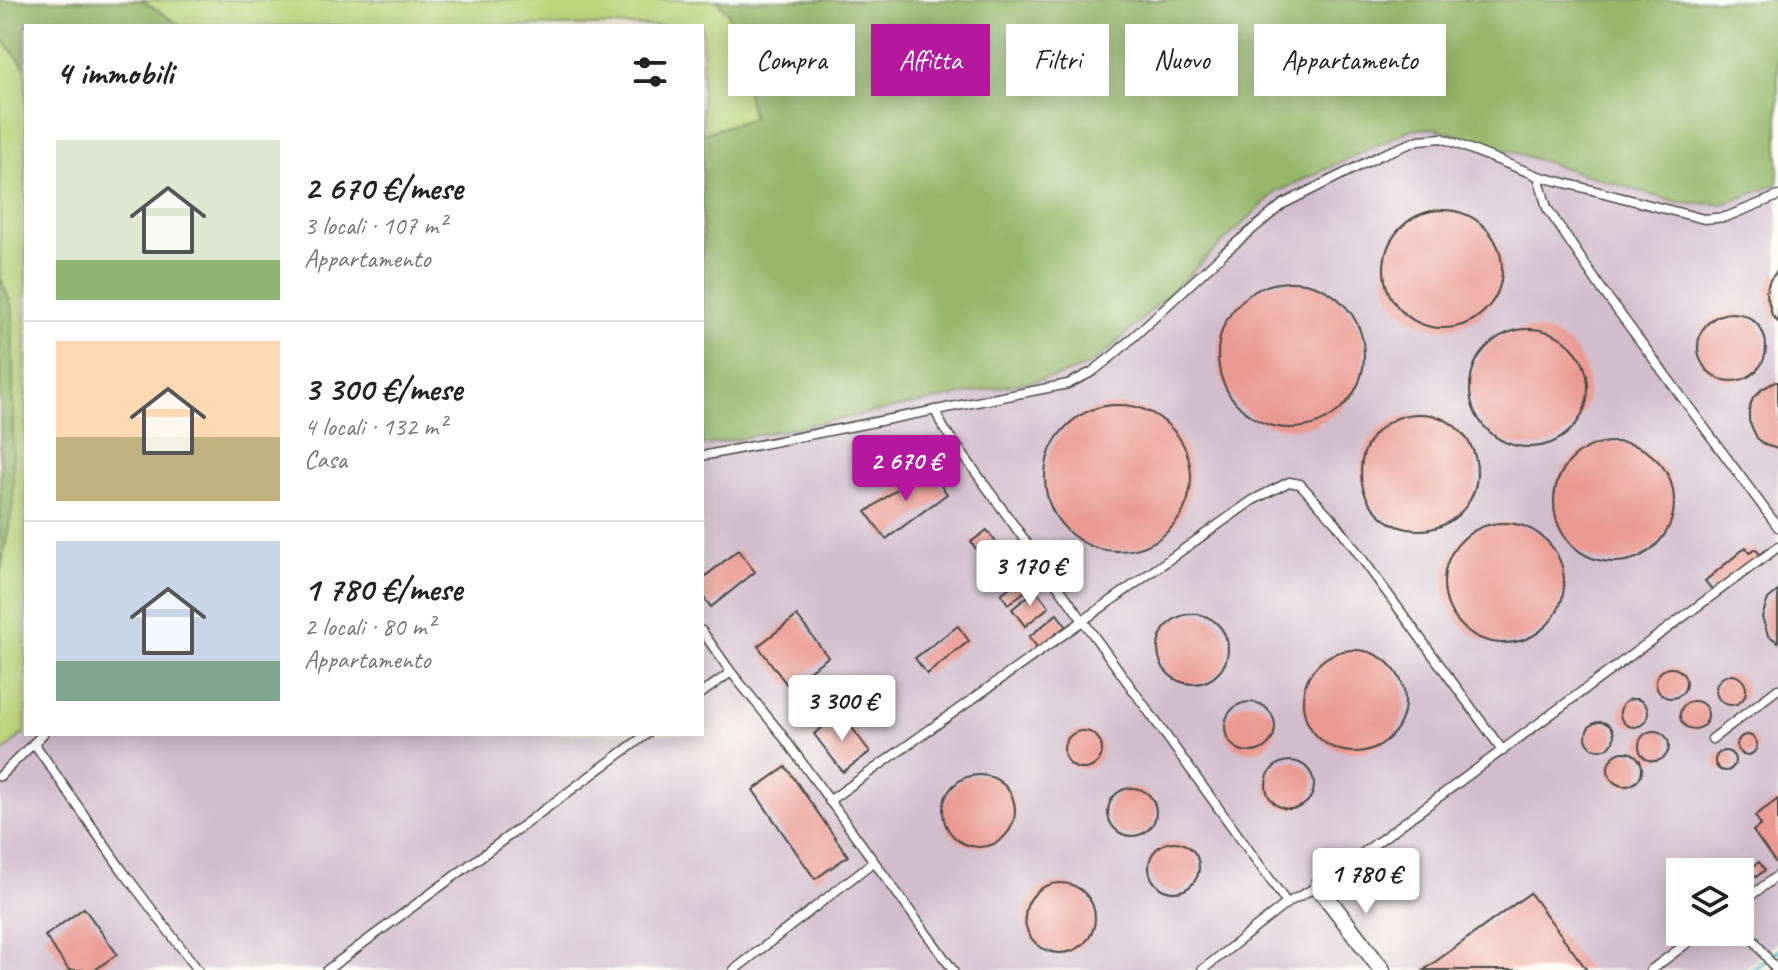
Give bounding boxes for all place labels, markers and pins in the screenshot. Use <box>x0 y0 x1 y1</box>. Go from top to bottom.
pin: 2 670 € <box>832 435 980 503</box>
pin: 3 170 € <box>956 540 1104 608</box>
pin: 3 300 € <box>768 675 916 743</box>
pin: 1 780 € <box>1292 848 1440 916</box>

